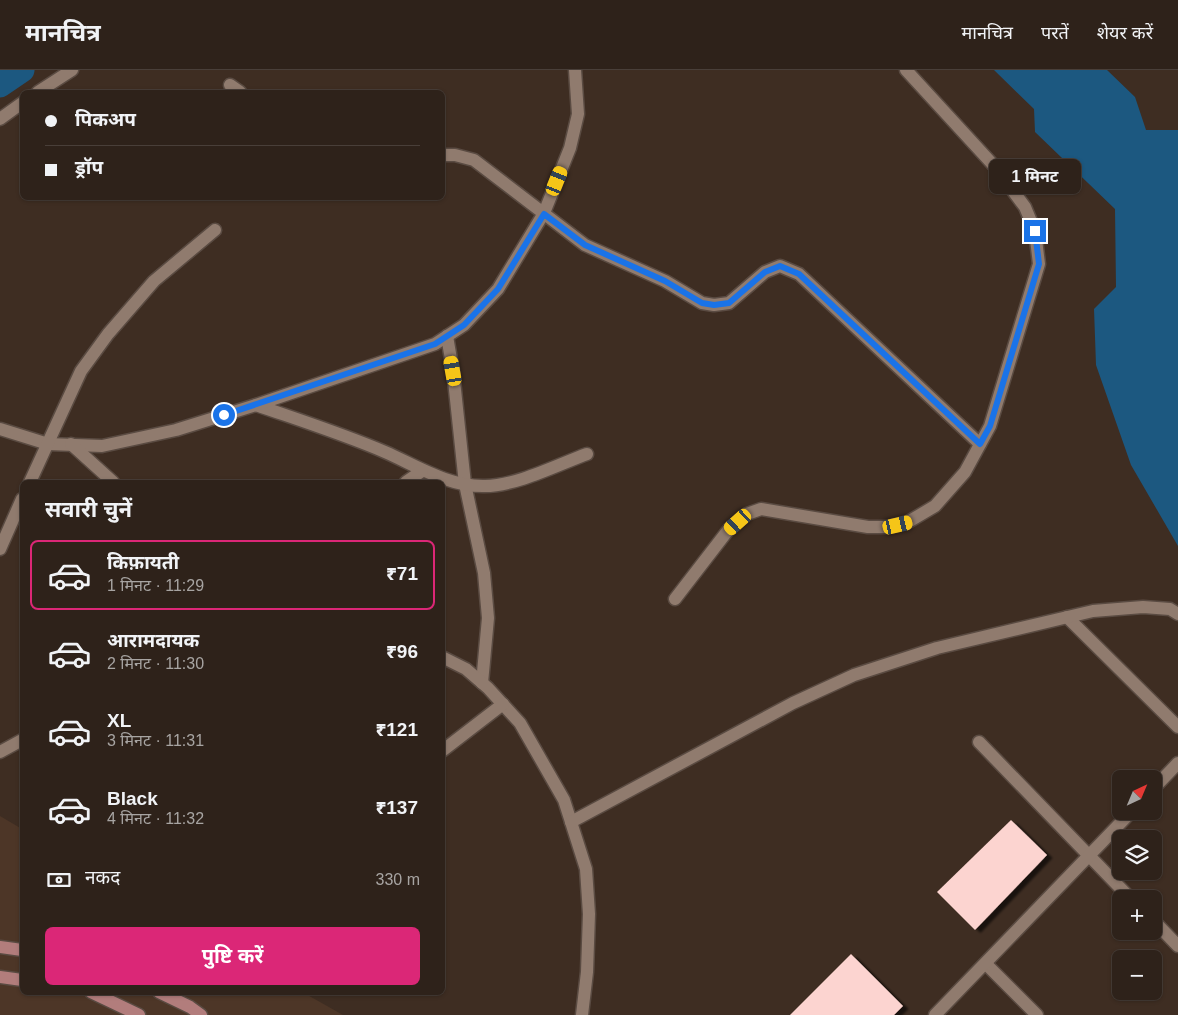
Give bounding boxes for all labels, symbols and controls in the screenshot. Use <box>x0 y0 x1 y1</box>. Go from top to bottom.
text: मानचित्र <box>25 19 101 46</box>
text: मानचित्र <box>961 23 1013 43</box>
text: परतें <box>1041 23 1069 43</box>
text: शेयर करें <box>1097 23 1153 43</box>
text: पिकअप <box>75 109 136 130</box>
text: ड्रॉप <box>75 157 103 178</box>
callout: 1 मिनट <box>989 159 1081 194</box>
car <box>544 164 569 198</box>
text: 1 मिनट <box>1012 168 1058 185</box>
route end <box>1024 220 1046 242</box>
car <box>443 355 462 387</box>
route start <box>213 404 235 426</box>
text: सवारी चुनें <box>45 497 132 522</box>
car <box>721 506 754 538</box>
car <box>881 514 914 536</box>
text: किफ़ायती <box>107 552 179 573</box>
icon: car <box>47 553 92 598</box>
text: ₹71 <box>386 563 418 584</box>
text: 1 मिनट · 11:29 <box>107 577 204 594</box>
text: आरामदायक <box>107 630 199 651</box>
icon: car <box>47 631 92 676</box>
text: ₹96 <box>386 641 418 662</box>
text: 2 मिनट · 11:30 <box>107 655 204 672</box>
icon: car <box>47 709 92 754</box>
text: XL <box>107 710 131 731</box>
text: ₹121 <box>375 719 418 740</box>
text: 3 मिनट · 11:31 <box>107 732 204 749</box>
north arrow <box>1112 770 1162 820</box>
map controls <box>1112 770 1162 1000</box>
icon: car <box>47 787 92 832</box>
text: Black <box>107 788 158 809</box>
text: ₹137 <box>375 797 418 818</box>
text: 4 मिनट · 11:32 <box>107 810 204 827</box>
button: layers <box>1112 830 1162 880</box>
icon: cash <box>45 866 73 894</box>
text: नकद <box>85 867 120 888</box>
text: 330 m <box>376 871 420 888</box>
button: + <box>1112 890 1162 940</box>
button: पुष्टि करें <box>45 927 420 985</box>
button: − <box>1112 950 1162 1000</box>

